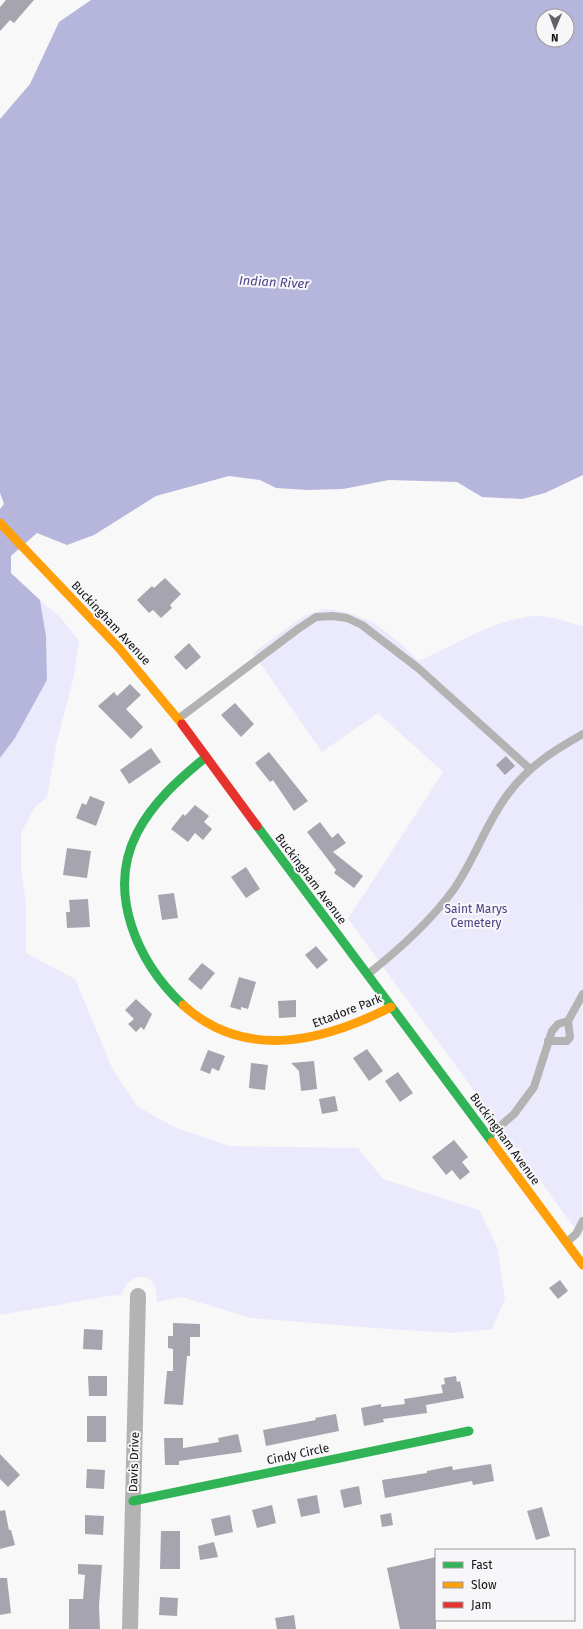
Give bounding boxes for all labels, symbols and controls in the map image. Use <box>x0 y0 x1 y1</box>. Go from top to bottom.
north arrow <box>535 8 575 48</box>
text: N <box>551 31 559 44</box>
water label: Indian River <box>239 273 311 291</box>
street label: Buckingham Avenue <box>68 578 154 668</box>
street label: Buckingham Avenue <box>272 831 350 927</box>
park label: Saint Marys Cemetery <box>445 902 508 930</box>
street label: Ettadore Park <box>310 991 384 1031</box>
street label: Buckingham Avenue <box>467 1091 543 1187</box>
street label: Davis Drive <box>126 1432 142 1492</box>
street label: Cindy Circle <box>265 1441 331 1467</box>
legend <box>435 1549 575 1621</box>
text: Fast <box>471 1558 493 1572</box>
text: Slow <box>471 1578 497 1592</box>
text: Jam <box>471 1598 491 1612</box>

